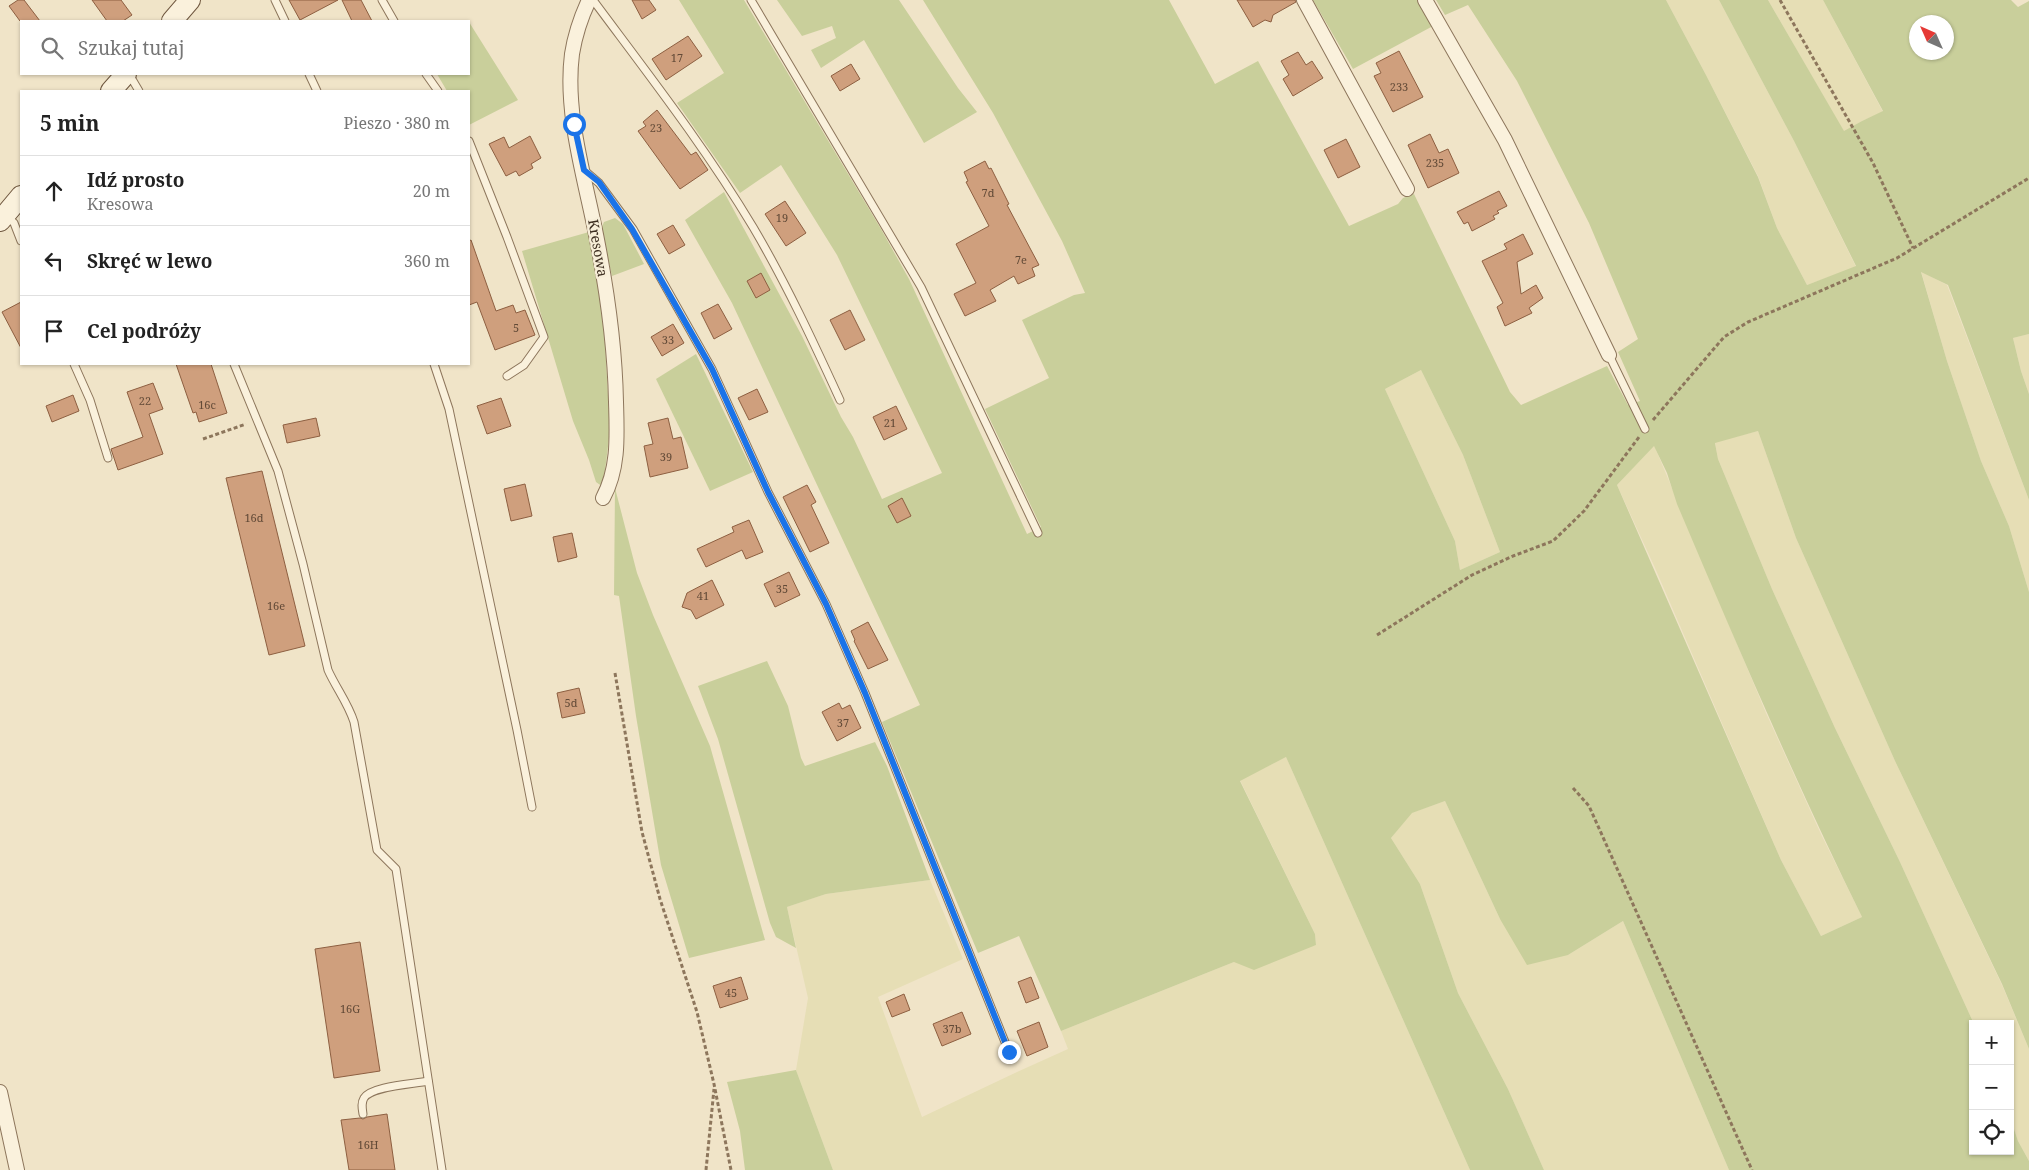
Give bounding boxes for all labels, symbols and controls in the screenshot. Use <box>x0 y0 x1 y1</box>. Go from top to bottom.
north arrow <box>1909 15 1954 60</box>
search box <box>20 20 470 75</box>
icon: search <box>38 34 66 62</box>
text: Szukaj tutaj <box>78 35 184 61</box>
house number: 17 <box>671 50 683 65</box>
house number: 233 <box>1390 79 1408 94</box>
text: 5 min <box>40 109 99 137</box>
text: Pieszo · 380 m <box>344 112 450 134</box>
route start <box>563 113 586 136</box>
house number: 23 <box>650 120 662 135</box>
house number: 235 <box>1426 155 1444 170</box>
text: Idź prosto <box>87 167 184 193</box>
icon: ahead <box>40 177 68 205</box>
text: 20 m <box>413 180 450 202</box>
house number: 7d <box>982 185 995 200</box>
text: Kresowa <box>87 193 154 215</box>
house number: 19 <box>776 210 788 225</box>
street label: Kresowa <box>584 218 613 278</box>
icon: left <box>40 247 68 275</box>
text: Skręć w lewo <box>87 248 213 274</box>
text: 360 m <box>404 250 450 272</box>
house number: 7e <box>1015 252 1027 267</box>
icon: arrive <box>40 317 68 345</box>
text: Cel podróży <box>87 318 201 344</box>
house number: 5 <box>513 320 519 335</box>
house number: 33 <box>662 332 674 347</box>
house number: 22 <box>139 393 151 408</box>
house number: 16c <box>198 397 216 412</box>
house number: 21 <box>884 415 896 430</box>
house number: 39 <box>660 449 672 464</box>
house number: 16d <box>244 510 264 525</box>
house number: 35 <box>776 581 788 596</box>
house number: 41 <box>697 588 709 603</box>
house number: 16e <box>267 598 285 613</box>
house number: 5d <box>565 695 578 710</box>
house number: 37 <box>837 715 849 730</box>
house number: 45 <box>725 985 737 1000</box>
house number: 16G <box>340 1001 360 1016</box>
map controls <box>1969 1020 2014 1155</box>
button: + <box>1969 1020 2014 1065</box>
house number: 37b <box>942 1021 962 1036</box>
route end <box>998 1041 1021 1064</box>
button: − <box>1969 1065 2014 1110</box>
button: locate <box>1969 1110 2014 1155</box>
house number: 16H <box>357 1137 379 1152</box>

